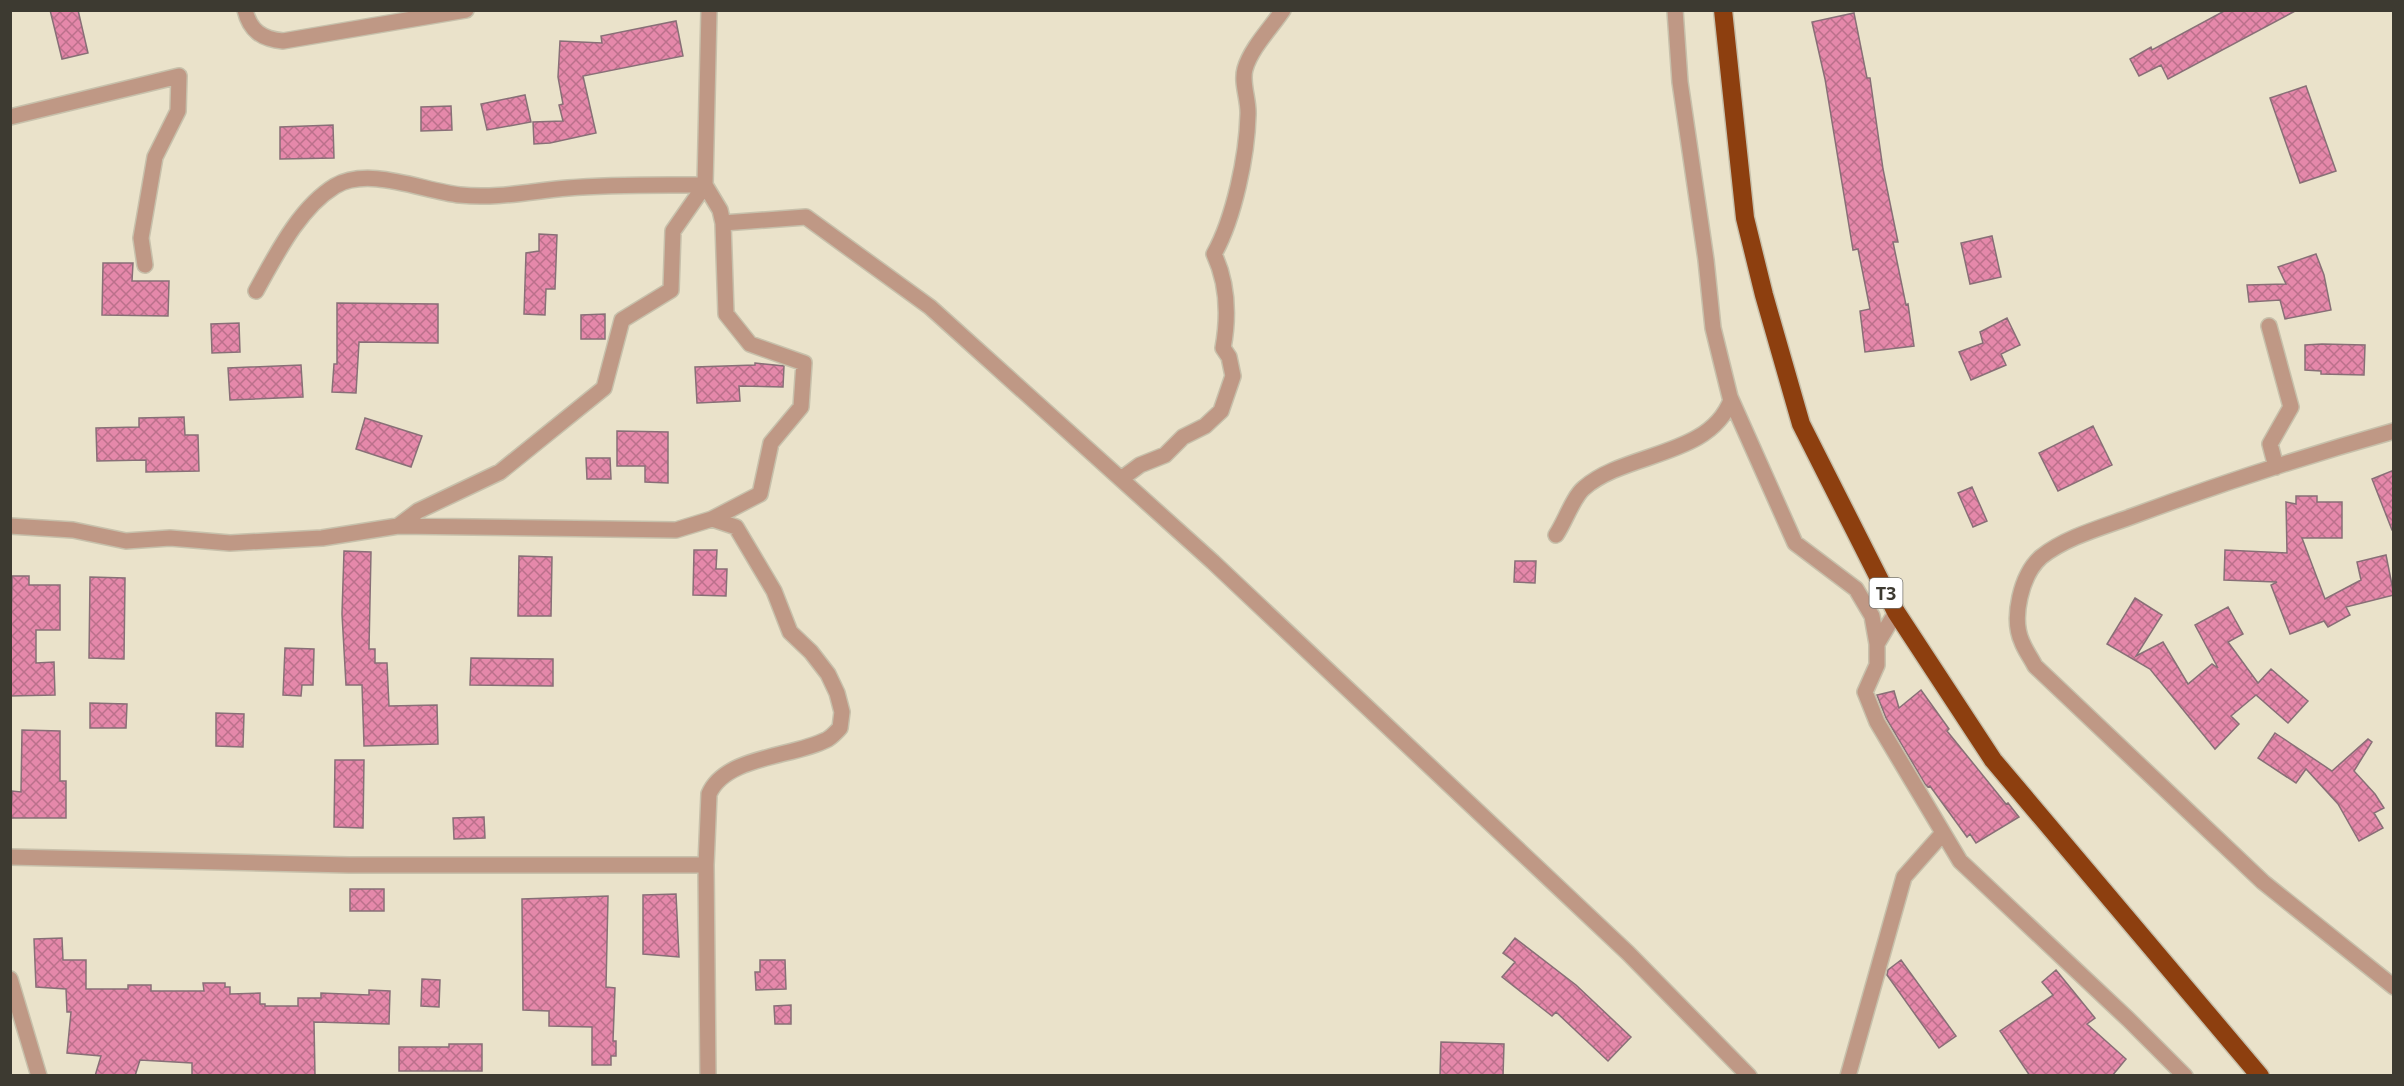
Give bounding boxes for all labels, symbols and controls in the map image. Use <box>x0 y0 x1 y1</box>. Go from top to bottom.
road number: T3 <box>1870 578 1902 608</box>

